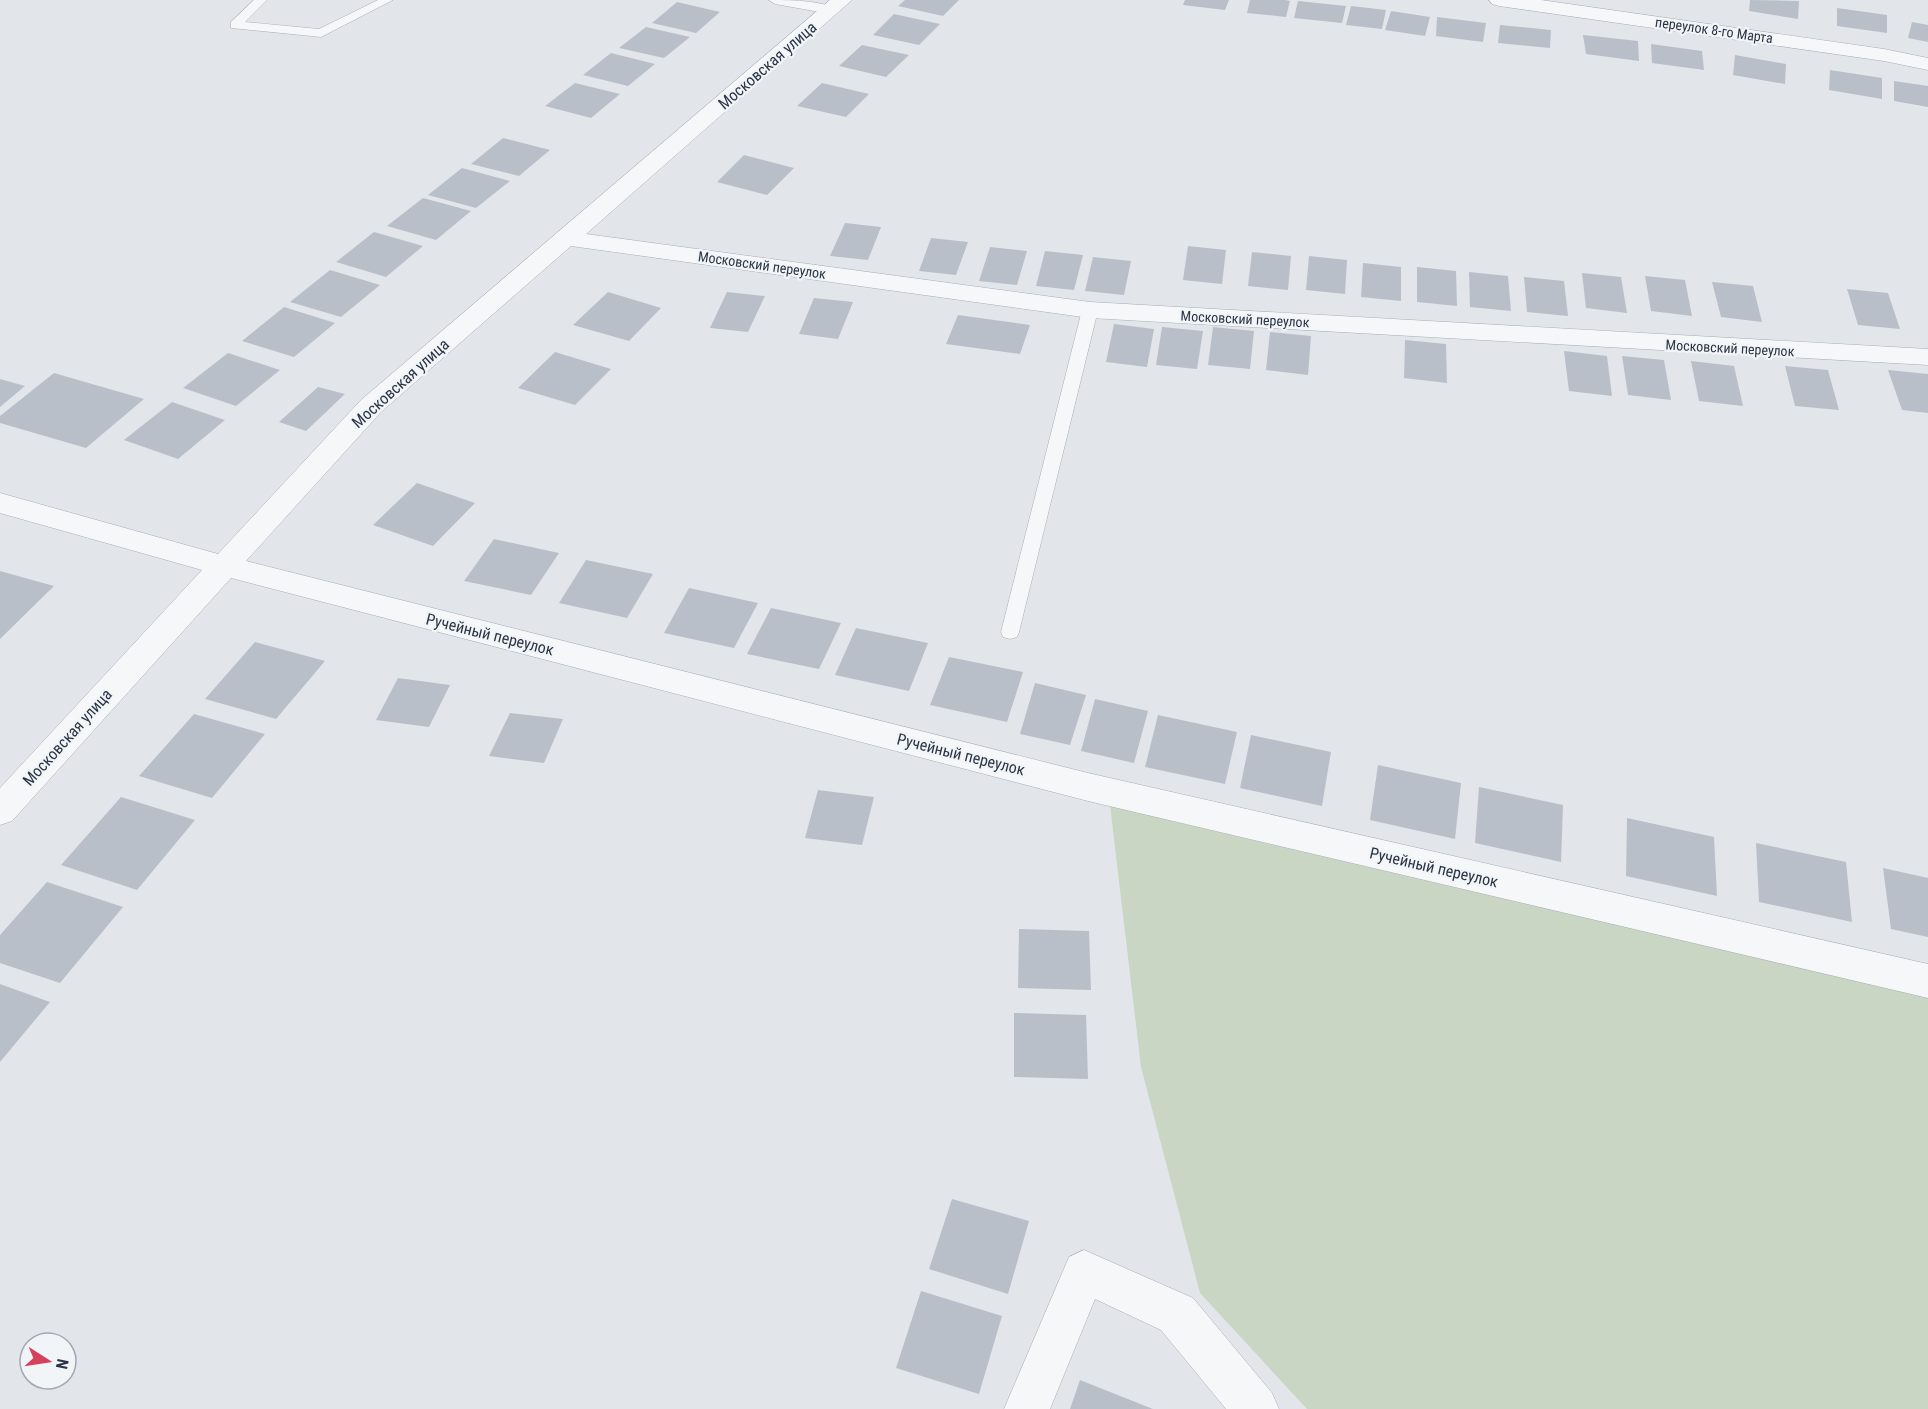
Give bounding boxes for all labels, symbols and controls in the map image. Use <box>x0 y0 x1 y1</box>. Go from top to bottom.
street label: переулок 8-го Марта <box>1654 14 1774 46</box>
street label: Московская улица <box>714 18 820 113</box>
street label: Московский переулок <box>697 248 827 282</box>
street label: Московский переулок <box>1180 308 1310 330</box>
street label: Московская улица <box>348 335 453 432</box>
street label: Московский переулок <box>1665 337 1795 359</box>
street label: Ручейный переулок <box>424 609 556 660</box>
street label: Московская улица <box>19 685 116 790</box>
street label: Ручейный переулок <box>895 729 1027 780</box>
street label: Ручейный переулок <box>1368 843 1500 892</box>
north arrow <box>18 1331 78 1391</box>
text: N <box>52 1357 72 1371</box>

